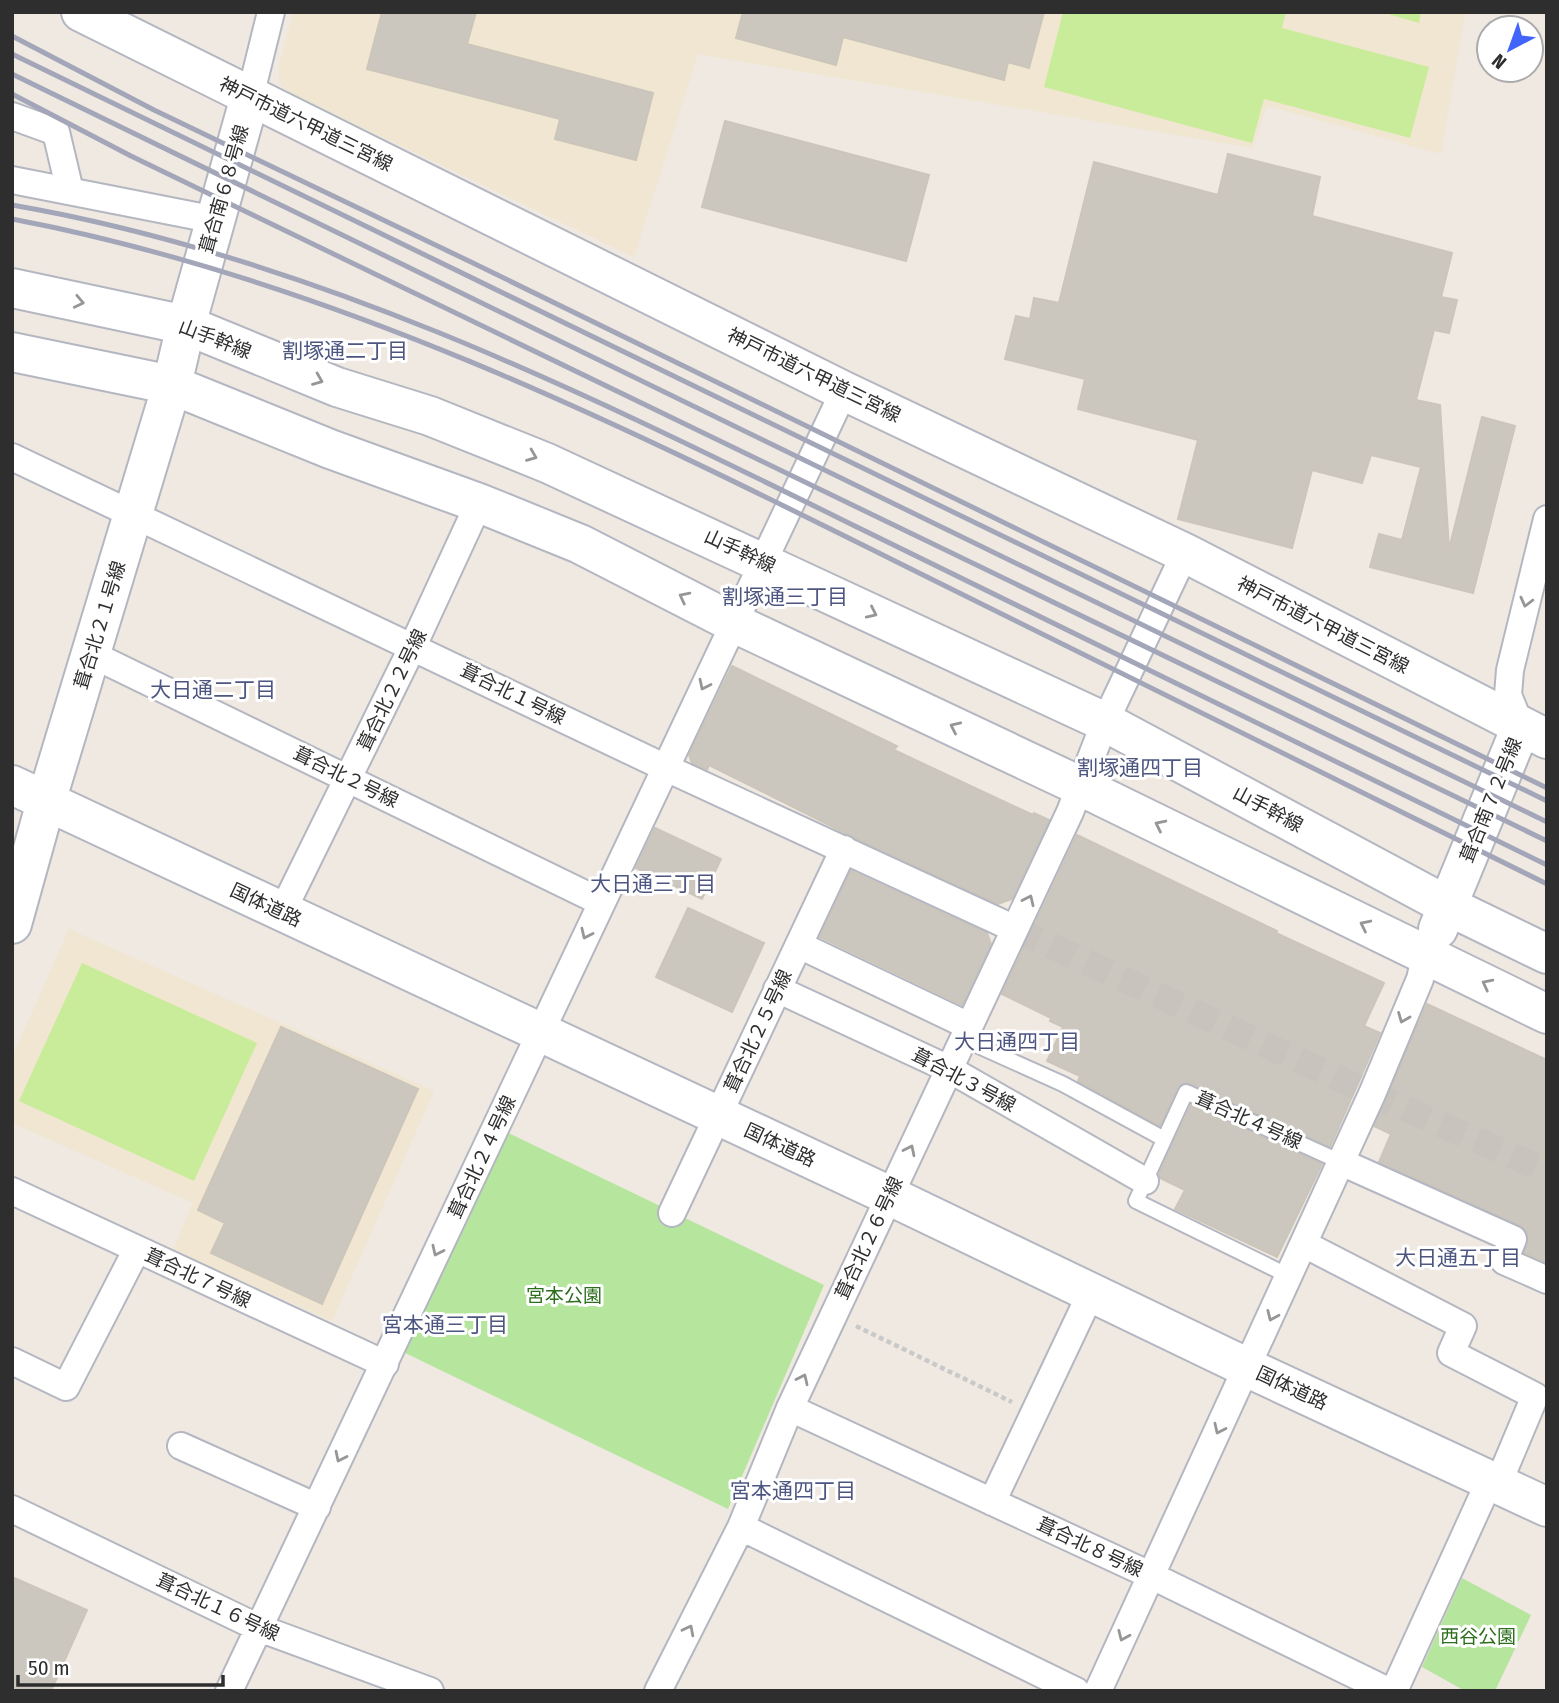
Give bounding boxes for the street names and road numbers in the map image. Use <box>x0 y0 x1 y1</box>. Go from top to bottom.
street label: 神戸市道六甲道三宮線 <box>216 72 396 176</box>
street label: 葺合南６８号線 <box>195 122 253 256</box>
street label: 山手幹線 <box>175 315 255 363</box>
street label: 神戸市道六甲道三宮線 <box>724 323 904 427</box>
street label: 山手幹線 <box>701 525 779 577</box>
street label: 葺合北２１号線 <box>70 558 130 692</box>
street label: 神戸市道六甲道三宮線 <box>1233 572 1413 678</box>
street label: 葺合北２２号線 <box>353 625 431 755</box>
street label: 葺合北１号線 <box>457 659 569 729</box>
street label: 葺合南７２号線 <box>1455 734 1527 866</box>
street label: 葺合北２号線 <box>290 742 402 812</box>
street label: 山手幹線 <box>1229 781 1307 837</box>
street label: 国体道路 <box>227 879 305 931</box>
street label: 葺合北２５号線 <box>719 966 797 1096</box>
street label: 葺合北３号線 <box>908 1043 1020 1117</box>
street label: 葺合北４号線 <box>1192 1086 1306 1154</box>
street label: 葺合北２４号線 <box>443 1092 521 1222</box>
street label: 国体道路 <box>741 1119 819 1171</box>
street label: 葺合北２６号線 <box>830 1173 908 1303</box>
street label: 葺合北７号線 <box>141 1243 255 1313</box>
street label: 国体道路 <box>1253 1362 1331 1414</box>
street label: 葺合北８号線 <box>1033 1512 1147 1582</box>
street label: 葺合北１６号線 <box>153 1568 283 1646</box>

